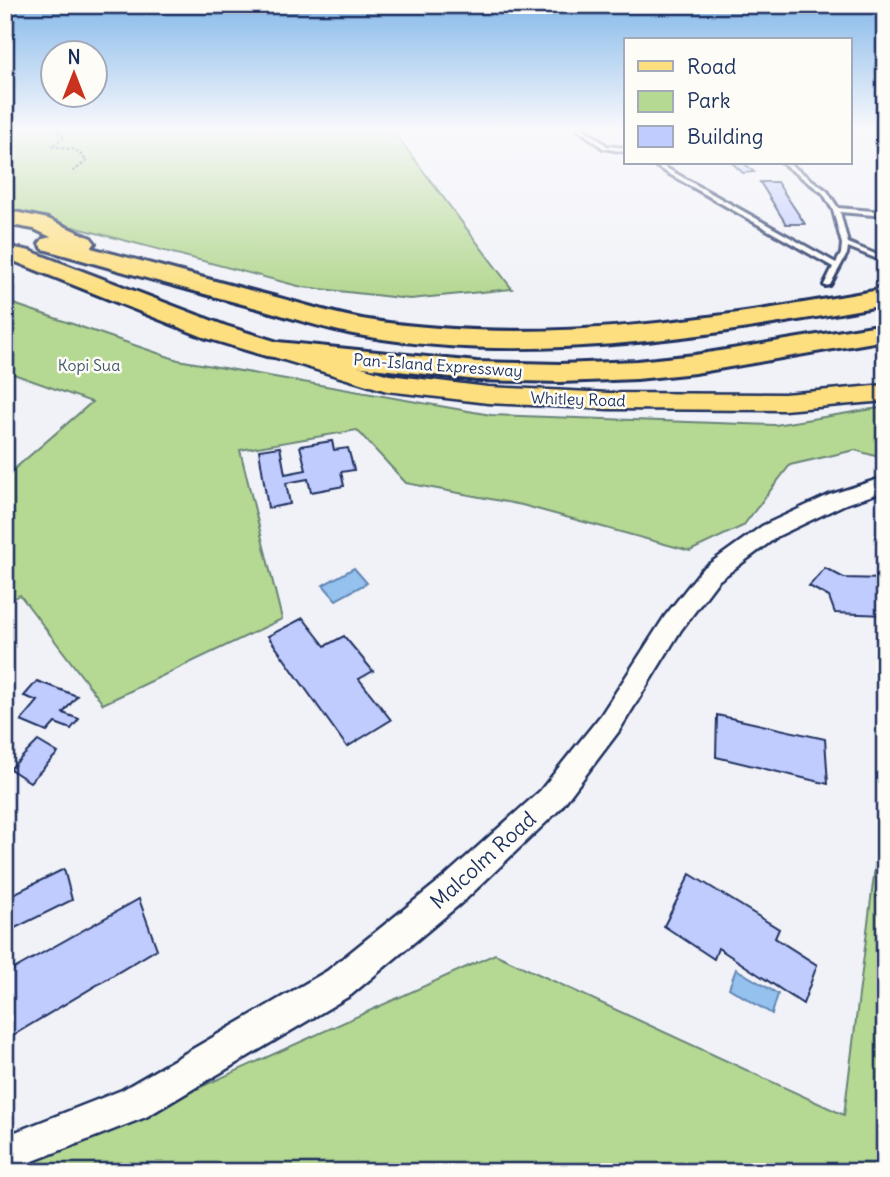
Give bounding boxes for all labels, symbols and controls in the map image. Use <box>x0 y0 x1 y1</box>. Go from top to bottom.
north arrow <box>38 38 108 108</box>
legend <box>624 38 852 164</box>
text: N <box>67 45 81 69</box>
text: Road <box>687 53 736 80</box>
text: Park <box>687 87 730 114</box>
text: Building <box>687 123 763 150</box>
street label: Pan-Island Expressway <box>353 349 523 381</box>
park label: Kopi Sua <box>58 355 120 375</box>
street label: Whitley Road <box>530 387 626 411</box>
street label: Malcolm Road <box>424 805 542 915</box>

